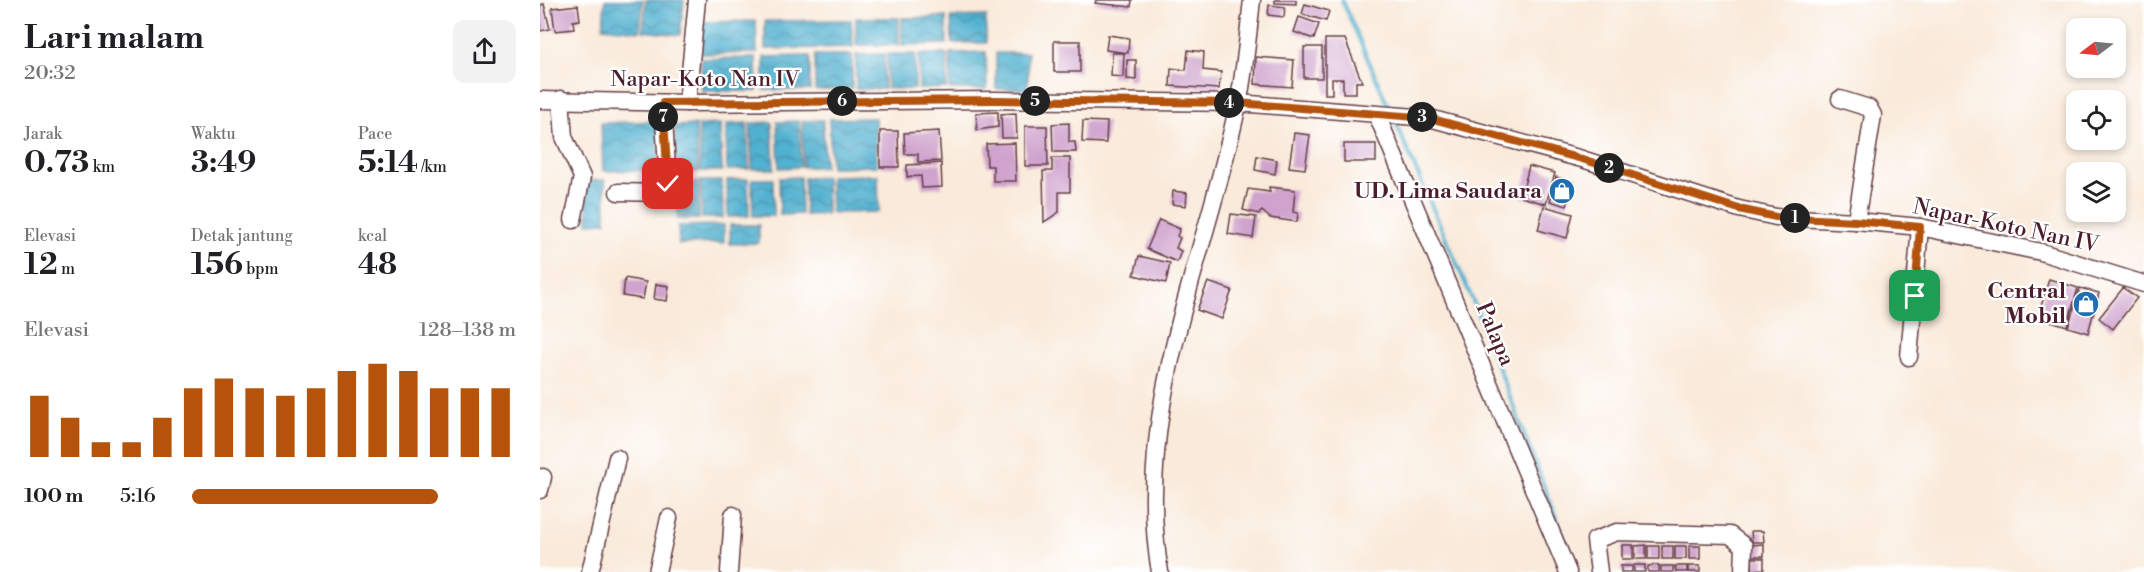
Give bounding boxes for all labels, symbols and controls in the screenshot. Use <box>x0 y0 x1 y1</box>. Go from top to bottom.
text: Lari malam <box>24 18 204 59</box>
north arrow <box>2066 18 2126 78</box>
map controls <box>2066 18 2126 222</box>
button: share <box>453 20 516 83</box>
text: 20:32 <box>24 61 76 86</box>
street label: Napar-Koto Nan IV <box>610 66 800 93</box>
pin: 6 <box>827 86 857 116</box>
pin: 5 <box>1020 86 1050 116</box>
pin: 4 <box>1214 88 1244 118</box>
button: locate <box>2066 90 2126 150</box>
text: 6 <box>837 91 847 111</box>
text: 5 <box>1030 91 1040 111</box>
text: 4 <box>1224 93 1234 113</box>
pin: 7 <box>648 102 678 132</box>
pin: 3 <box>1407 102 1437 132</box>
text: 7 <box>658 107 668 127</box>
text: 3 <box>1417 107 1427 127</box>
text: Jarak <box>24 124 62 144</box>
text: Waktu <box>191 124 236 144</box>
text: Pace <box>358 124 392 144</box>
text: 0.73 <box>24 144 89 182</box>
text: 3:49 <box>191 144 256 182</box>
text: 5:14 <box>358 144 418 182</box>
pin: 2 <box>1594 153 1624 183</box>
text: km <box>89 157 115 177</box>
text: /km <box>418 157 447 177</box>
pin <box>642 158 693 209</box>
text: 2 <box>1604 158 1614 178</box>
button: layers <box>2066 162 2126 222</box>
icon: check <box>651 167 684 200</box>
shop icon: UD. Lima Saudara <box>1547 176 1577 206</box>
place label: UD. Lima Saudara <box>1354 178 1543 205</box>
street label: Napar-Koto Nan IV <box>1911 193 2102 259</box>
pin: 1 <box>1780 203 1810 233</box>
text: 1 <box>1791 208 1799 228</box>
text: Elevasi <box>24 226 76 246</box>
text: Detak jantung <box>191 226 293 246</box>
text: kcal <box>358 226 387 246</box>
text: 12 <box>24 246 58 284</box>
text: 156 <box>191 246 243 284</box>
text: 48 <box>358 246 397 284</box>
text: m <box>58 259 75 279</box>
text: bpm <box>243 259 279 279</box>
pin <box>1889 270 1940 321</box>
place label: Central Mobil <box>1987 278 2066 330</box>
icon: arrive <box>1898 279 1931 312</box>
shop icon: Central Mobil <box>2071 289 2101 319</box>
street label: Palapa <box>1470 298 1521 371</box>
text: Elevasi <box>24 318 89 343</box>
text: 128–138 m <box>419 318 516 343</box>
text: 100 m <box>24 484 83 509</box>
text: 5:16 <box>120 484 156 509</box>

